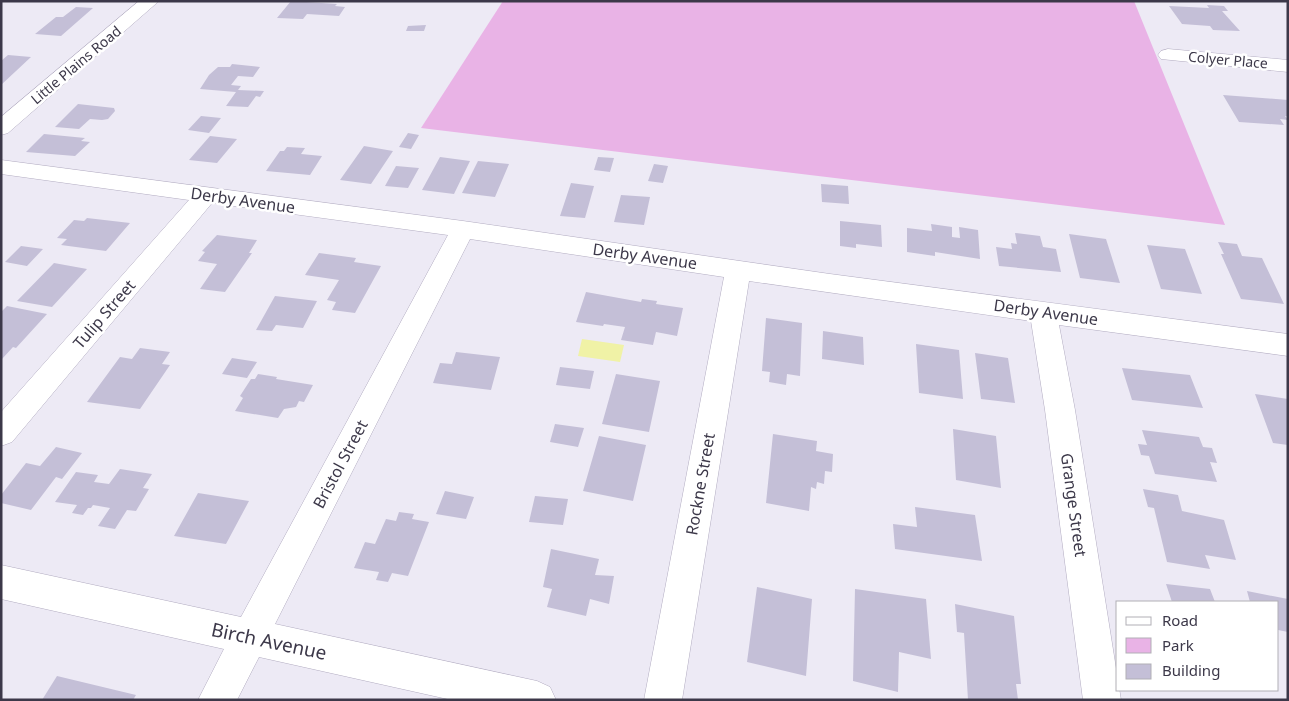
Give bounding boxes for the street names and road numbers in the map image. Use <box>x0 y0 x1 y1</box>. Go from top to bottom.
street label: Little Plains Road <box>27 21 125 108</box>
street label: Colyer Place <box>1187 47 1269 72</box>
street label: Derby Avenue <box>189 182 297 218</box>
street label: Derby Avenue <box>591 238 699 274</box>
street label: Tulip Street <box>68 275 140 353</box>
street label: Derby Avenue <box>992 294 1100 330</box>
street label: Bristol Street <box>307 416 373 512</box>
street label: Rockne Street <box>680 431 720 537</box>
street label: Grange Street <box>1056 452 1092 558</box>
street label: Birch Avenue <box>209 616 329 666</box>

